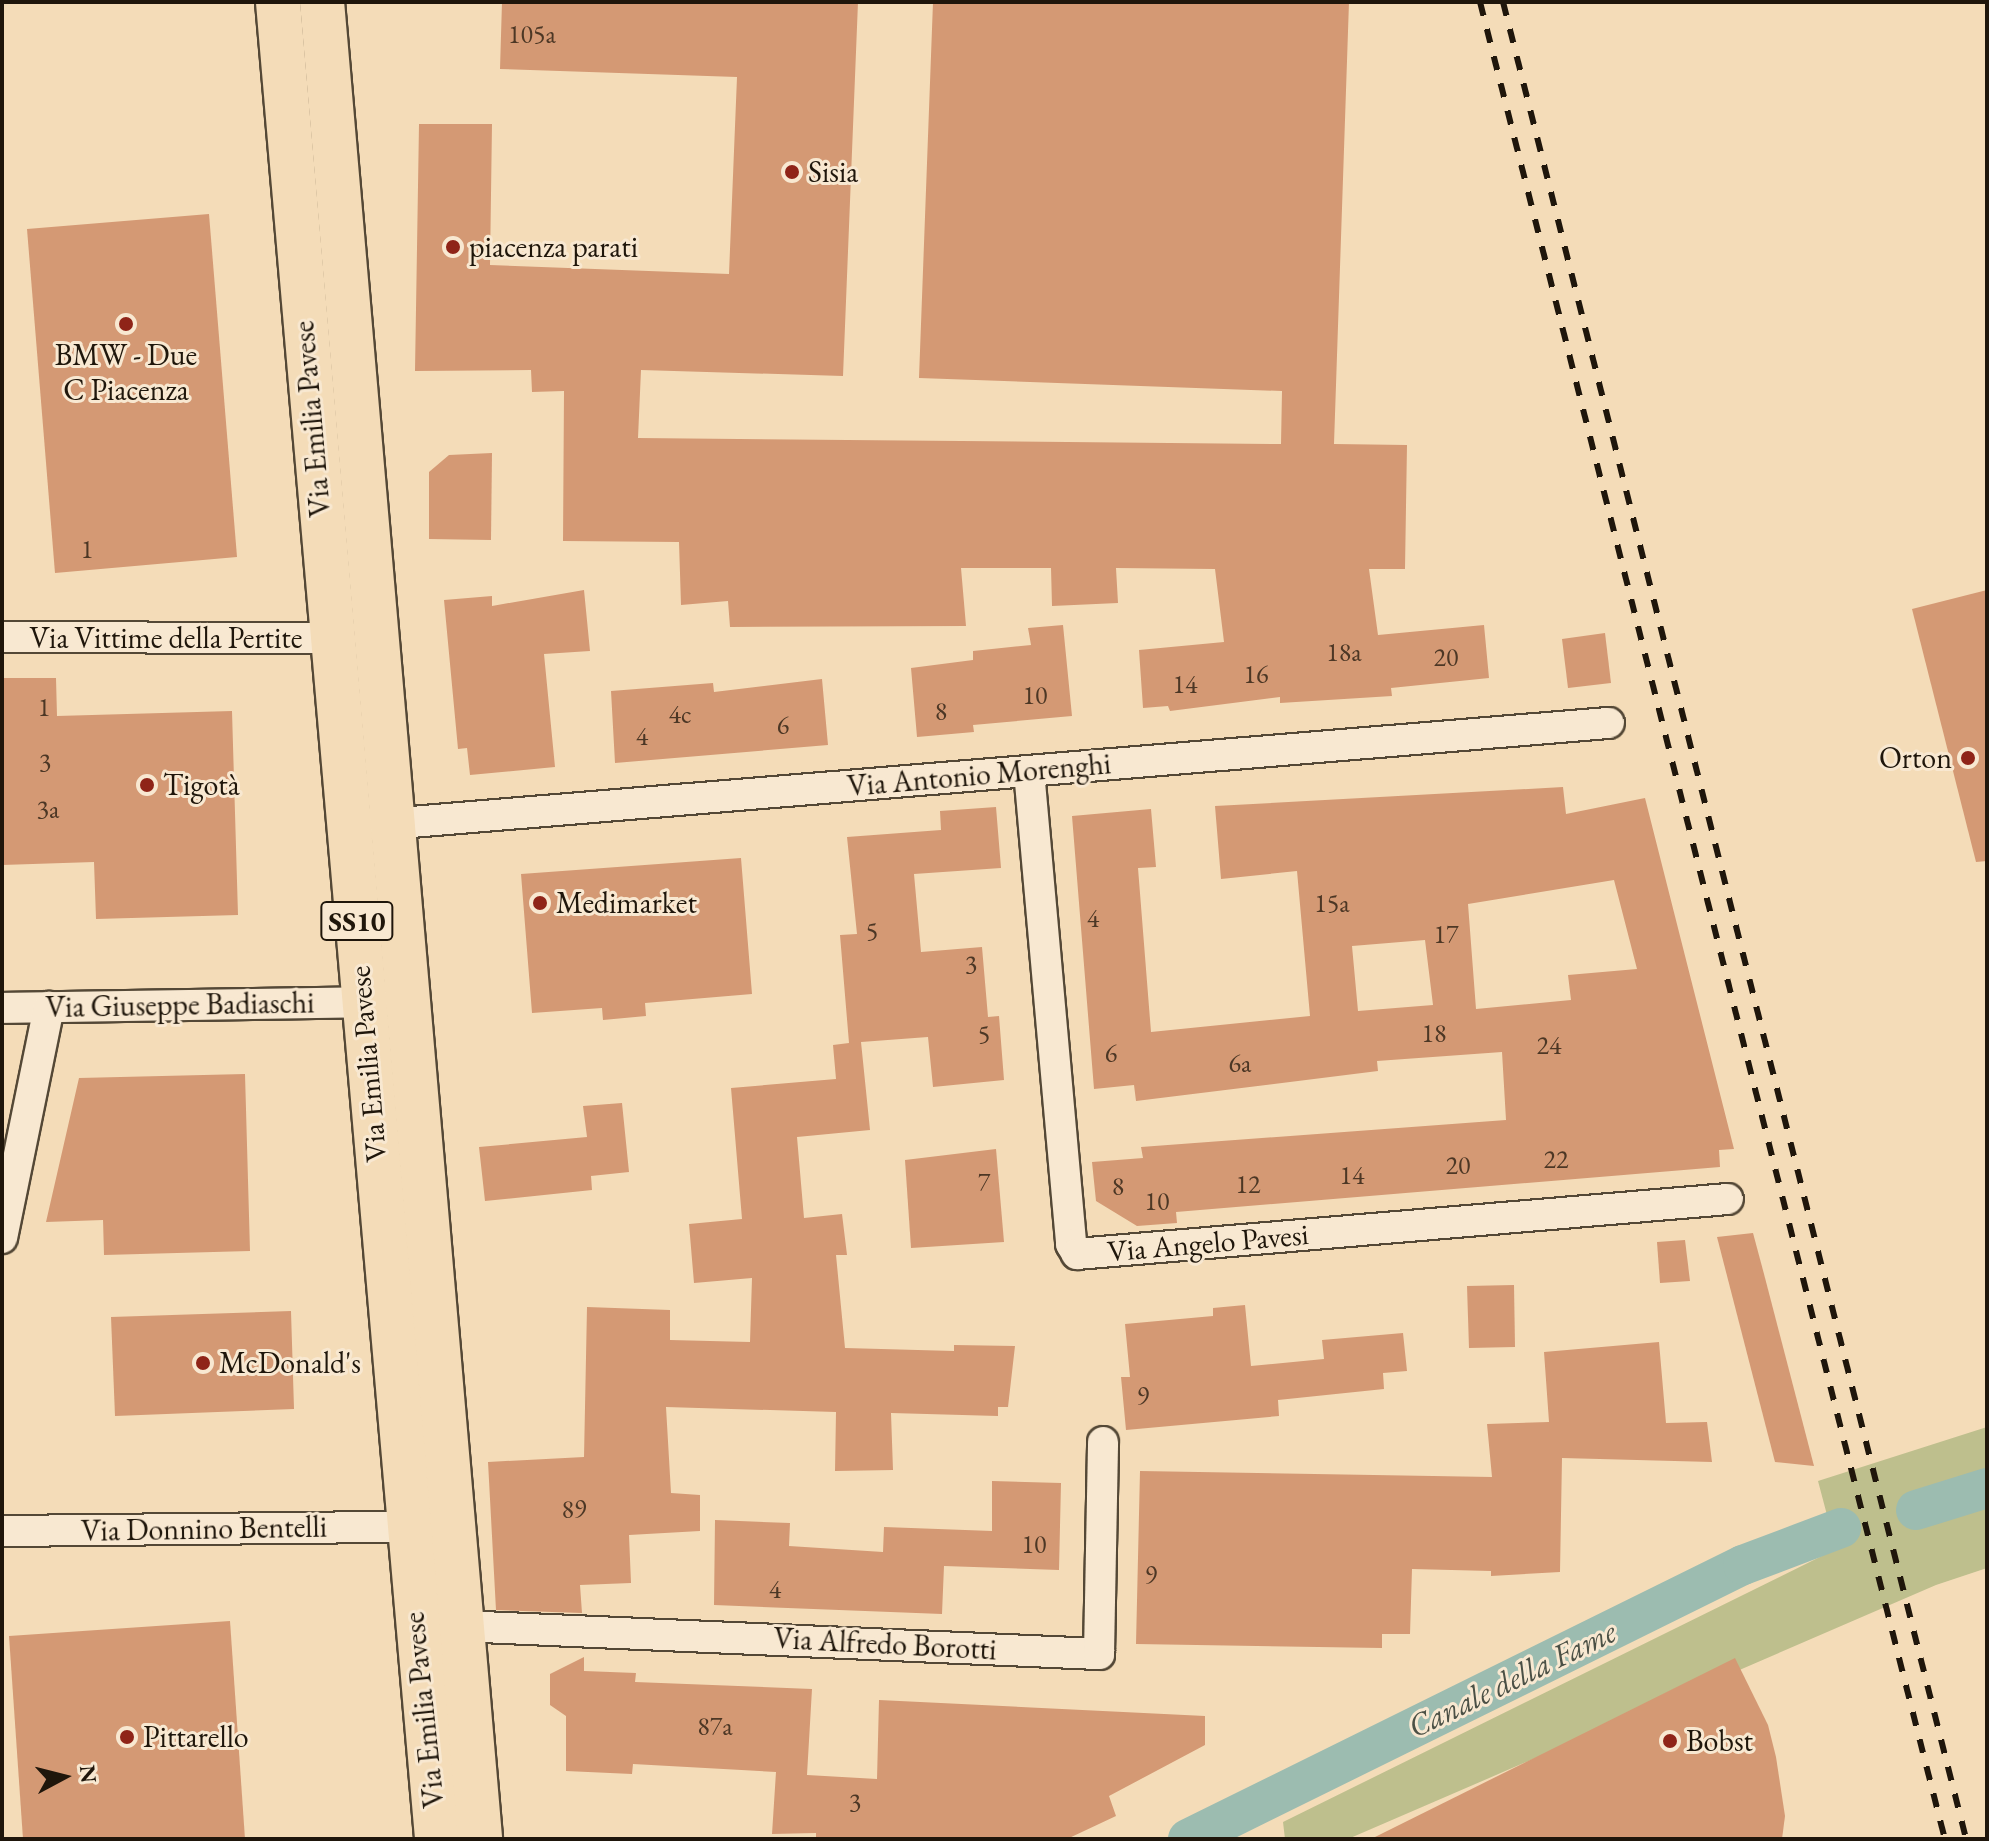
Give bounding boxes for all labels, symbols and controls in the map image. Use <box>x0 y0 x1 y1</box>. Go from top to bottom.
house number: 105a <box>508 19 556 51</box>
place label: Sisia <box>808 154 858 190</box>
marker: Sisia <box>783 163 801 181</box>
place label: piacenza parati <box>469 229 638 265</box>
marker: piacenza parati <box>444 238 462 256</box>
marker: BMW - Due C Piacenza <box>117 315 135 333</box>
street label: Via Emilia Pavese <box>285 319 339 519</box>
place label: BMW - Due C Piacenza <box>55 337 197 408</box>
house number: 1 <box>81 534 93 566</box>
street label: Via Vittime della Pertite <box>30 620 302 656</box>
house number: 18a <box>1326 637 1362 669</box>
house number: 20 <box>1434 642 1458 674</box>
house number: 16 <box>1244 659 1268 691</box>
house number: 14 <box>1173 669 1197 701</box>
house number: 10 <box>1023 680 1047 712</box>
house number: 1 <box>38 692 50 724</box>
house number: 8 <box>935 696 947 728</box>
house number: 4c <box>668 699 692 731</box>
house number: 6 <box>777 710 789 742</box>
house number: 4 <box>636 721 648 753</box>
place label: Orton <box>1879 740 1952 776</box>
street label: Via Antonio Morenghi <box>846 746 1112 804</box>
house number: 3 <box>39 747 51 779</box>
marker: Orton <box>1959 749 1977 767</box>
place label: Tigotà <box>163 767 240 803</box>
marker: Tigotà <box>138 776 156 794</box>
house number: 3a <box>37 794 59 826</box>
place label: Medimarket <box>556 885 697 921</box>
house number: 15a <box>1314 888 1350 920</box>
marker: Medimarket <box>531 894 549 912</box>
road number: SS10 <box>319 897 395 945</box>
house number: 4 <box>1087 903 1099 935</box>
house number: 5 <box>866 916 878 948</box>
house number: 17 <box>1434 919 1458 951</box>
house number: 3 <box>965 949 977 981</box>
street label: Via Emilia Pavese <box>341 964 395 1164</box>
street label: Via Giuseppe Badiaschi <box>45 985 315 1025</box>
house number: 18 <box>1422 1018 1446 1050</box>
house number: 5 <box>978 1019 990 1051</box>
house number: 24 <box>1537 1030 1561 1062</box>
house number: 6 <box>1105 1038 1117 1070</box>
house number: 6a <box>1229 1048 1251 1080</box>
house number: 22 <box>1544 1144 1568 1176</box>
house number: 20 <box>1446 1150 1470 1182</box>
house number: 14 <box>1340 1160 1364 1192</box>
house number: 7 <box>978 1167 990 1199</box>
house number: 12 <box>1236 1169 1260 1201</box>
house number: 8 <box>1112 1171 1124 1203</box>
house number: 10 <box>1145 1186 1169 1218</box>
street label: Via Angelo Pavesi <box>1106 1216 1310 1270</box>
place label: McDonald's <box>219 1345 361 1381</box>
marker: McDonald's <box>194 1354 212 1372</box>
house number: 9 <box>1137 1381 1149 1413</box>
house number: 89 <box>562 1494 586 1526</box>
street label: Via Donnino Bentelli <box>81 1509 327 1549</box>
house number: 10 <box>1022 1529 1046 1561</box>
house number: 9 <box>1145 1560 1157 1592</box>
house number: 4 <box>769 1574 781 1606</box>
street label: Via Emilia Pavese <box>396 1610 452 1810</box>
water label: Canale della Fame <box>1402 1612 1622 1746</box>
street label: Via Alfredo Borotti <box>773 1620 997 1668</box>
house number: 87a <box>697 1711 733 1743</box>
place label: Pittarello <box>143 1719 249 1755</box>
place label: Bobst <box>1686 1723 1753 1759</box>
marker: Pittarello <box>118 1728 136 1746</box>
marker: Bobst <box>1661 1732 1679 1750</box>
north arrow <box>24 1737 104 1817</box>
text: N <box>73 1763 104 1785</box>
house number: 3 <box>849 1787 861 1819</box>

